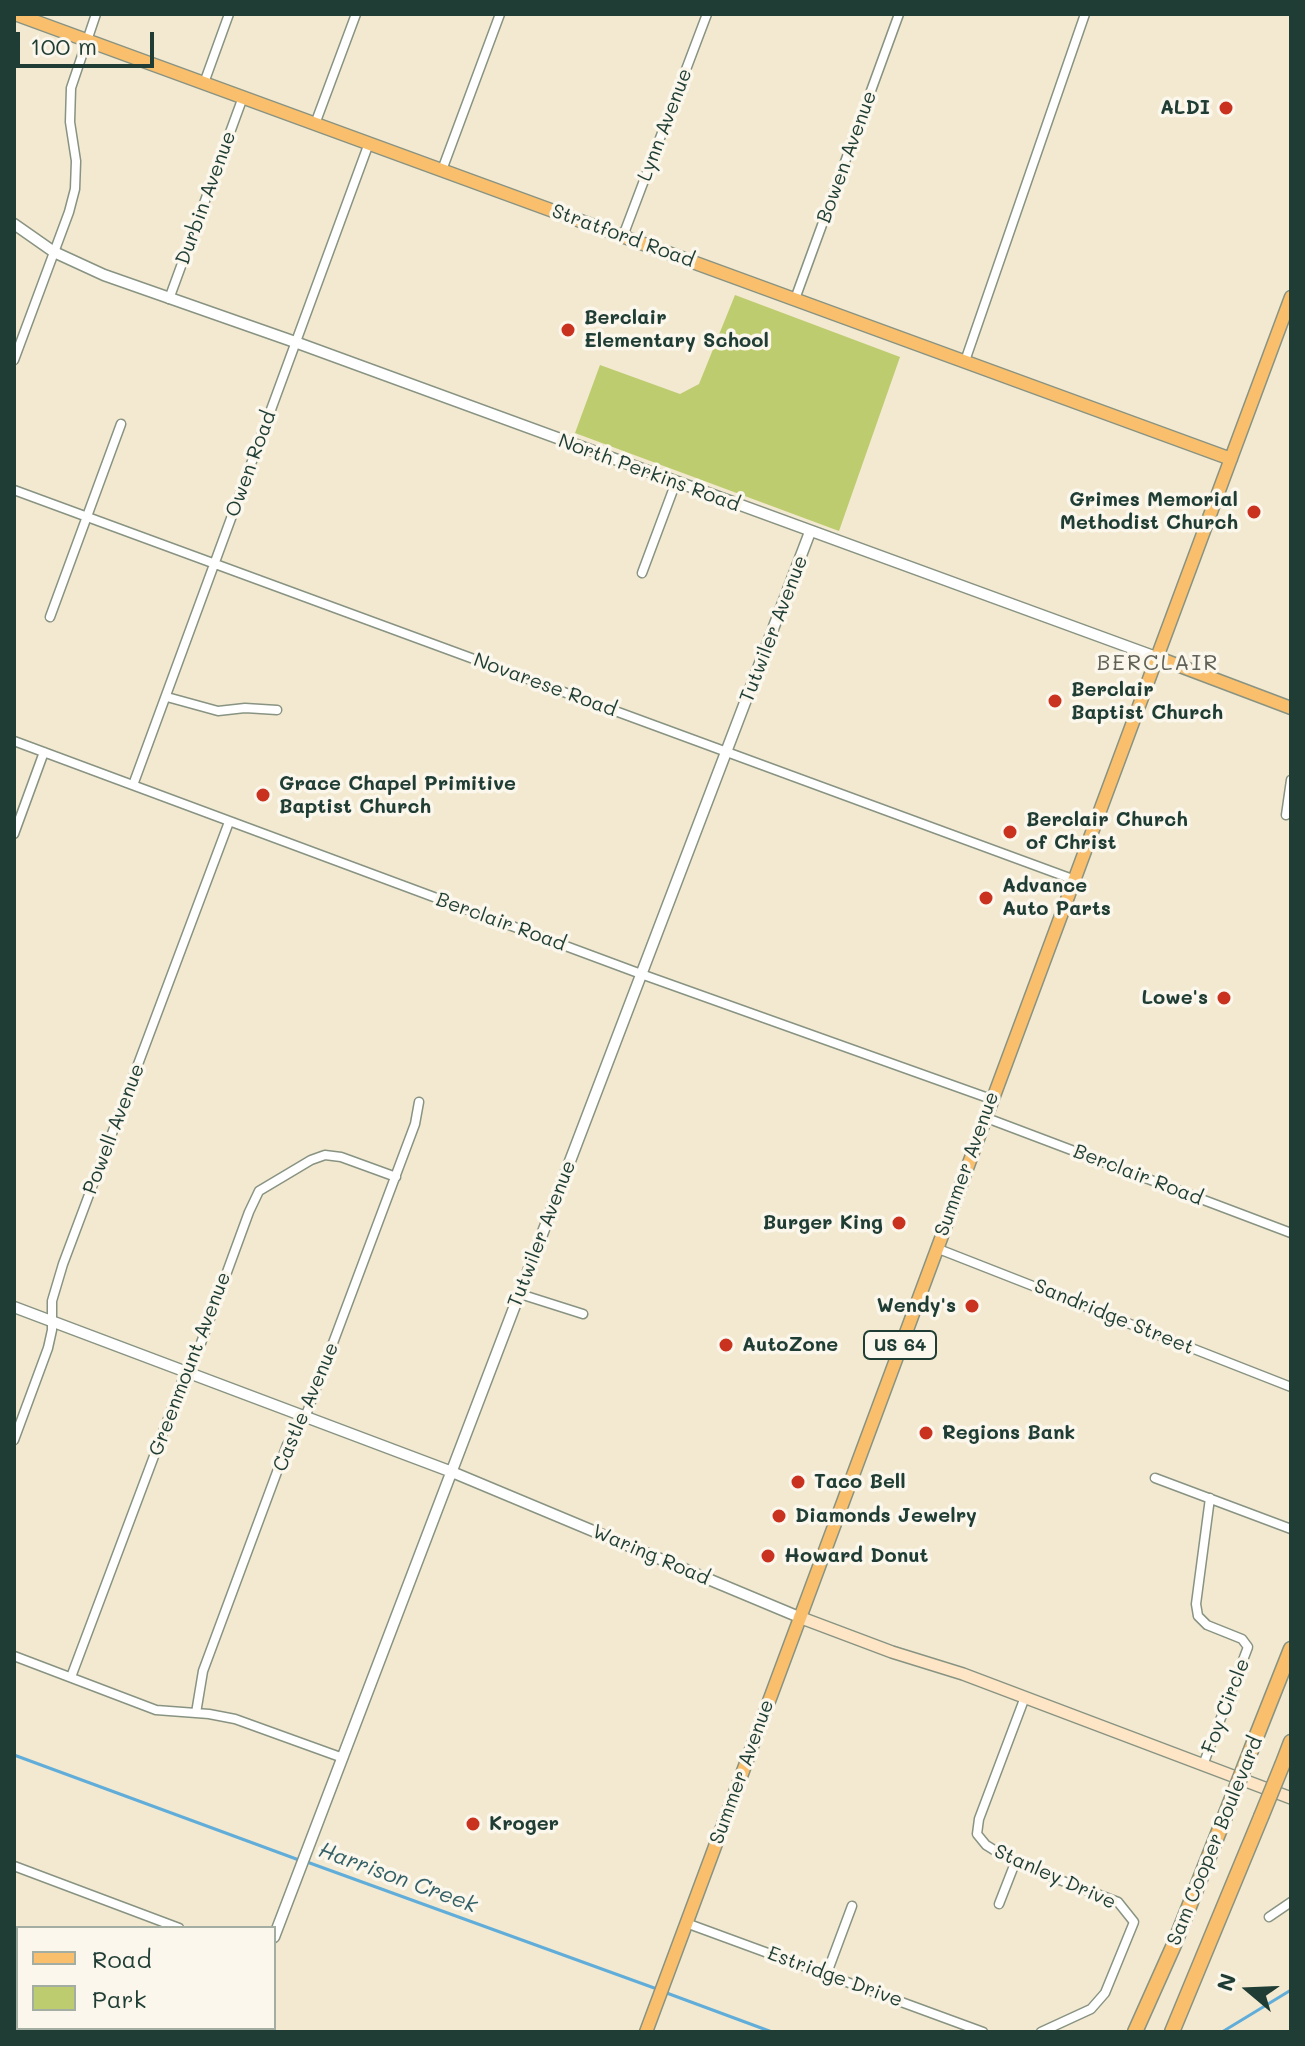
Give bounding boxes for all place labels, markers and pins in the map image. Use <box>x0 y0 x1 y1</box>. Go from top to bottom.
place label: ALDI <box>1160 96 1210 120</box>
marker: ALDI <box>1217 99 1235 117</box>
place label: Berclair Elementary School <box>584 306 769 353</box>
marker: Berclair Elementary School <box>559 321 577 339</box>
place label: Grimes Memorial Methodist Church <box>1060 488 1238 535</box>
marker: Grimes Memorial Methodist Church <box>1245 503 1263 521</box>
place label: Berclair Baptist Church <box>1071 678 1223 725</box>
marker: Berclair Baptist Church <box>1046 692 1064 710</box>
place label: Grace Chapel Primitive Baptist Church <box>279 772 516 819</box>
marker: Grace Chapel Primitive Baptist Church <box>254 786 272 804</box>
place label: Berclair Church of Christ <box>1026 808 1188 855</box>
marker: Berclair Church of Christ <box>1001 823 1019 841</box>
place label: Advance Auto Parts <box>1002 874 1111 921</box>
marker: Advance Auto Parts <box>977 889 995 907</box>
place label: Lowe's <box>1142 986 1208 1010</box>
marker: Lowe's <box>1215 989 1233 1007</box>
place label: Burger King <box>763 1211 883 1235</box>
marker: Burger King <box>890 1214 908 1232</box>
place label: Wendy's <box>877 1294 956 1318</box>
marker: Wendy's <box>963 1297 981 1315</box>
place label: AutoZone <box>742 1333 838 1357</box>
marker: AutoZone <box>717 1336 735 1354</box>
place label: Regions Bank <box>942 1421 1075 1445</box>
marker: Regions Bank <box>917 1424 935 1442</box>
place label: Taco Bell <box>814 1470 906 1494</box>
marker: Taco Bell <box>789 1473 807 1491</box>
place label: Diamonds Jewelry <box>795 1504 977 1528</box>
marker: Diamonds Jewelry <box>770 1507 788 1525</box>
place label: Howard Donut <box>784 1544 928 1568</box>
marker: Howard Donut <box>759 1547 777 1565</box>
place label: Kroger <box>489 1812 559 1836</box>
marker: Kroger <box>464 1815 482 1833</box>

